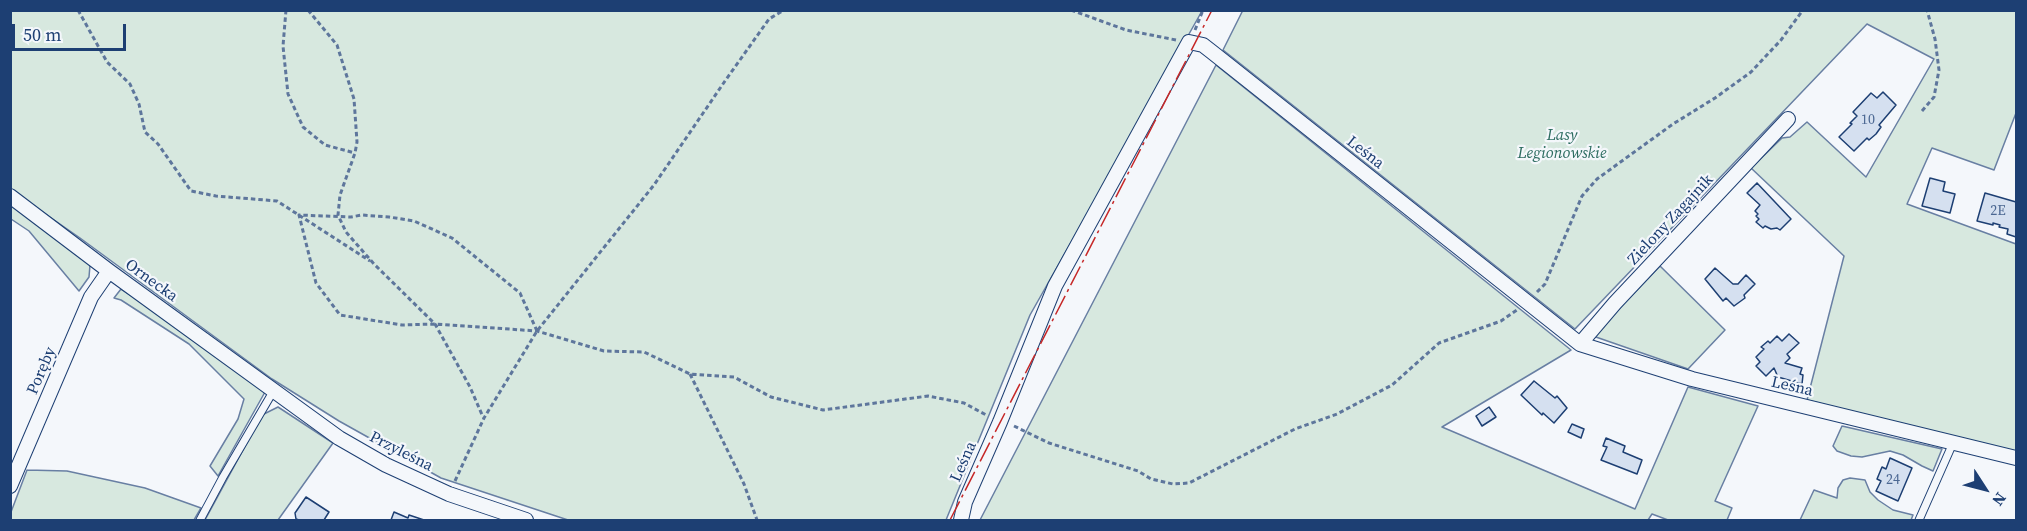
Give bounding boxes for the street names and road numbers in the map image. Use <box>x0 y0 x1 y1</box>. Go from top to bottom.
street label: Leśna <box>1342 132 1388 174</box>
street label: Zielony Zagajnik <box>1624 171 1718 269</box>
street label: Ornecka <box>121 255 181 307</box>
street label: Poręby <box>23 344 61 398</box>
street label: Leśna <box>1769 373 1815 401</box>
street label: Przyleśna <box>366 428 436 476</box>
street label: Leśna <box>947 439 981 485</box>

